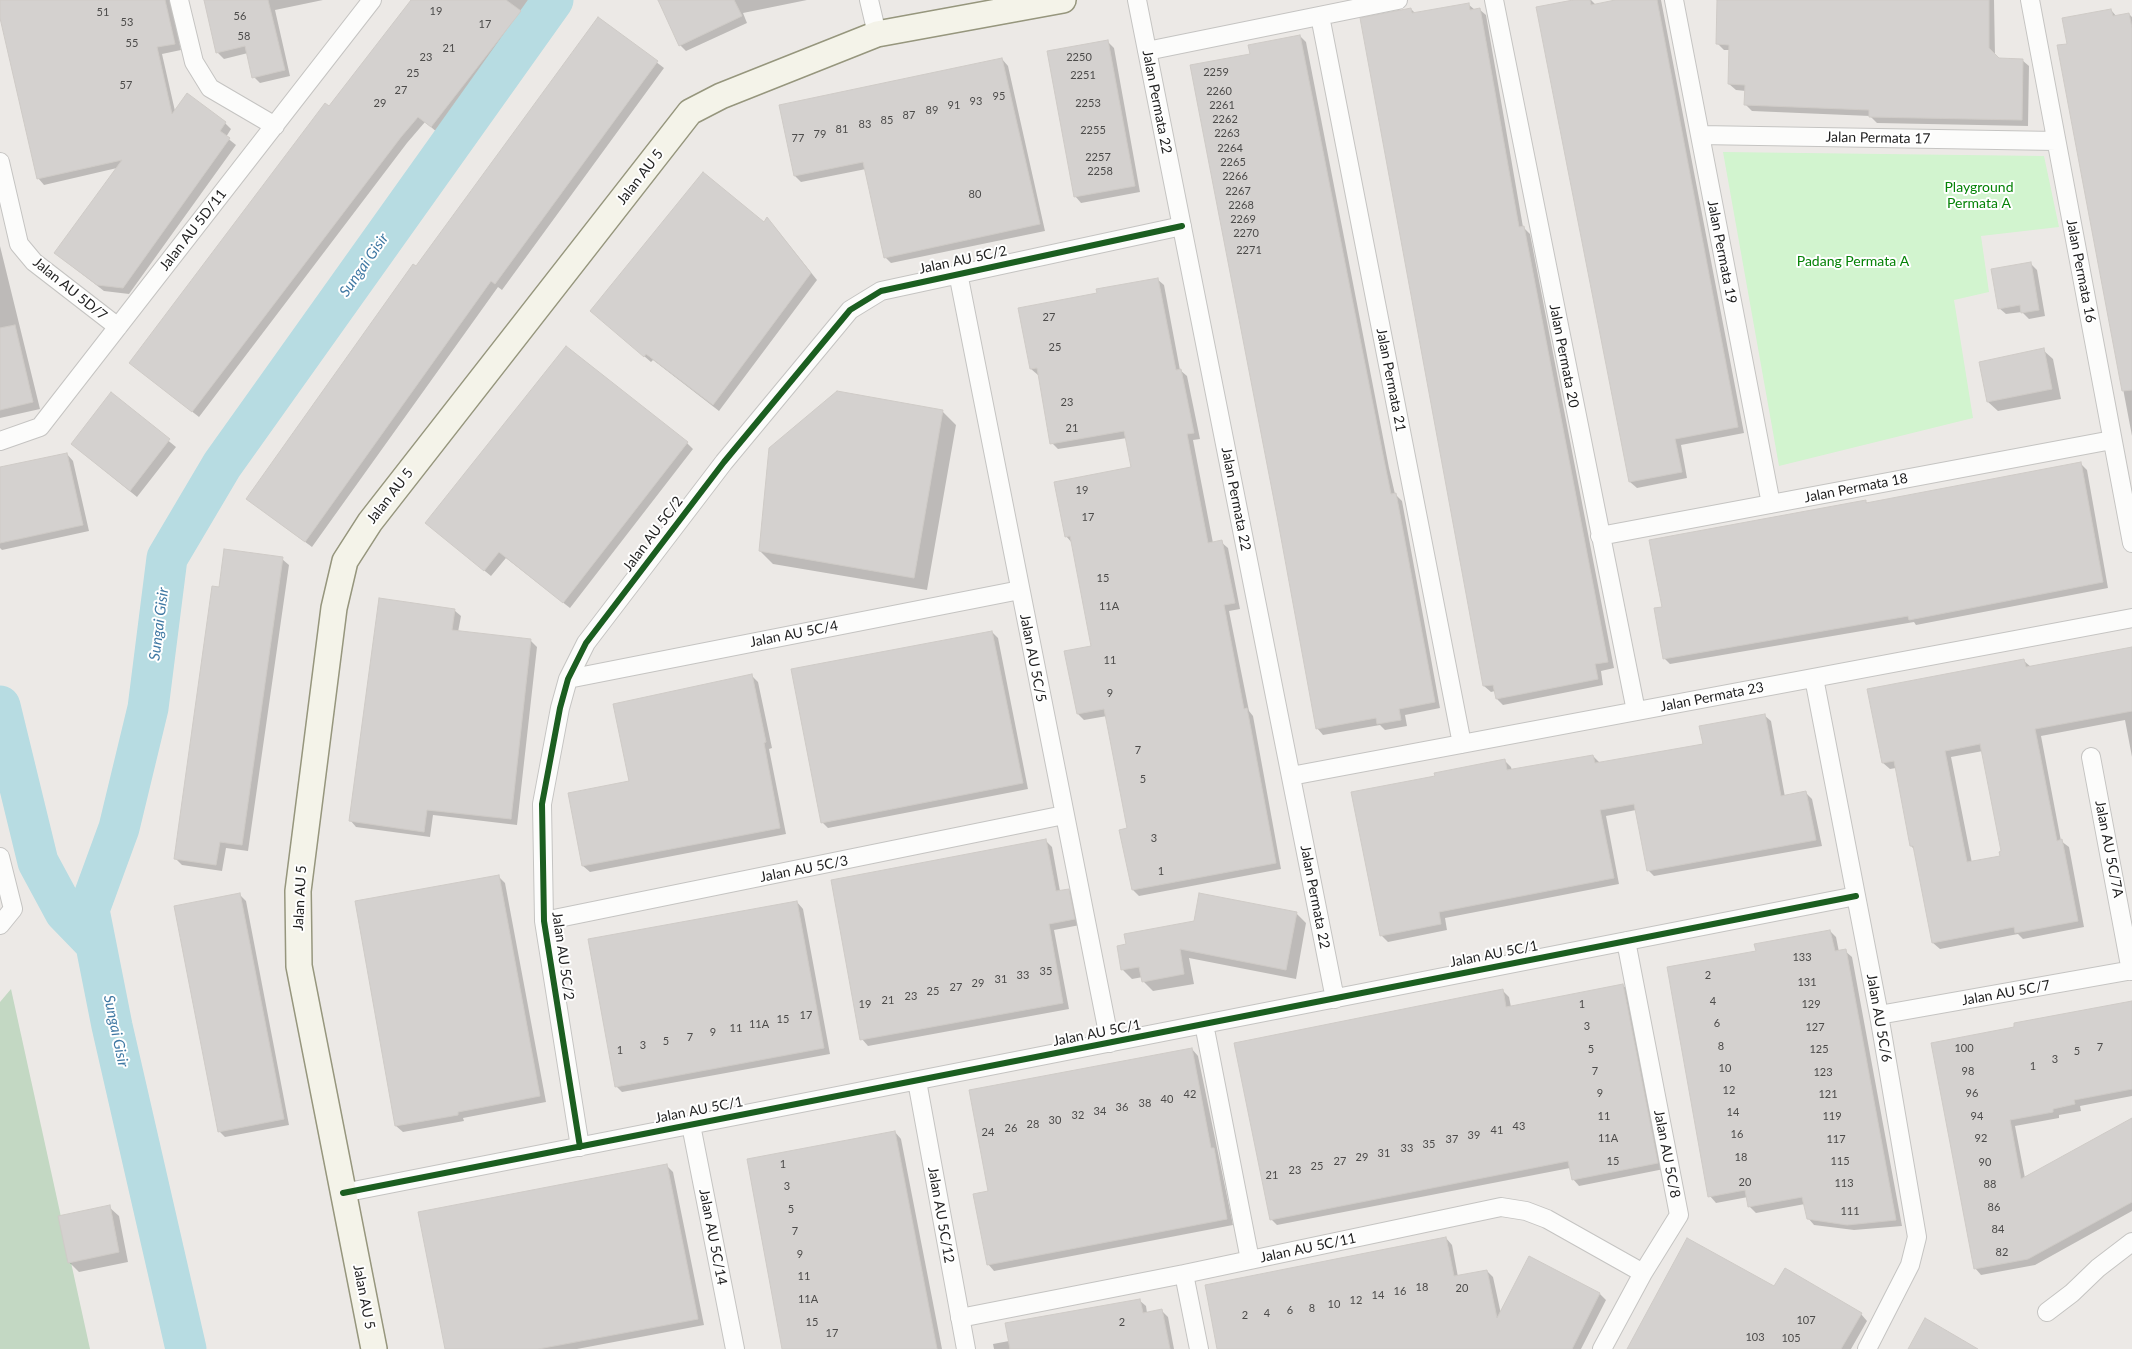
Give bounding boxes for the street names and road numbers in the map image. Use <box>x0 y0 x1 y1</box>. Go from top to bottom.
street label: Jalan Permata 22 <box>1139 49 1175 155</box>
street label: Jalan Permata 17 <box>1825 129 1931 147</box>
street label: Jalan AU 5 <box>613 146 667 208</box>
street label: Jalan AU 5D/11 <box>156 186 230 274</box>
street label: Jalan Permata 19 <box>1704 199 1740 305</box>
street label: Jalan Permata 16 <box>2063 218 2099 324</box>
street label: Jalan AU 5C/2 <box>918 243 1008 277</box>
street label: Jalan AU 5D/7 <box>30 254 110 324</box>
street label: Jalan Permata 20 <box>1546 303 1582 409</box>
street label: Jalan Permata 21 <box>1373 327 1409 433</box>
street label: Jalan Permata 22 <box>1218 446 1254 552</box>
street label: Jalan AU 5 <box>363 465 417 527</box>
street label: Jalan Permata 18 <box>1803 470 1909 506</box>
street label: Jalan AU 5C/2 <box>619 493 687 575</box>
street label: Jalan AU 5C/5 <box>1016 613 1050 703</box>
street label: Jalan AU 5C/4 <box>749 617 839 651</box>
street label: Jalan Permata 23 <box>1659 679 1765 715</box>
street label: Jalan AU 5C/7A <box>2091 799 2127 899</box>
street label: Jalan Permata 22 <box>1297 844 1333 950</box>
street label: Jalan AU 5C/3 <box>759 852 849 886</box>
street label: Jalan AU 5 <box>290 865 310 931</box>
street label: Jalan AU 5C/2 <box>548 911 578 1001</box>
street label: Jalan AU 5C/1 <box>1449 937 1539 971</box>
street label: Jalan AU 5C/6 <box>1863 973 1895 1063</box>
street label: Jalan AU 5C/7 <box>1961 977 2051 1009</box>
street label: Jalan AU 5C/1 <box>1052 1016 1142 1050</box>
street label: Jalan AU 5C/1 <box>654 1093 744 1127</box>
street label: Jalan AU 5C/8 <box>1650 1109 1684 1199</box>
street label: Jalan AU 5C/12 <box>924 1166 958 1264</box>
street label: Jalan AU 5C/14 <box>695 1188 731 1286</box>
street label: Jalan AU 5C/11 <box>1259 1230 1357 1266</box>
street label: Jalan AU 5 <box>350 1263 378 1331</box>

